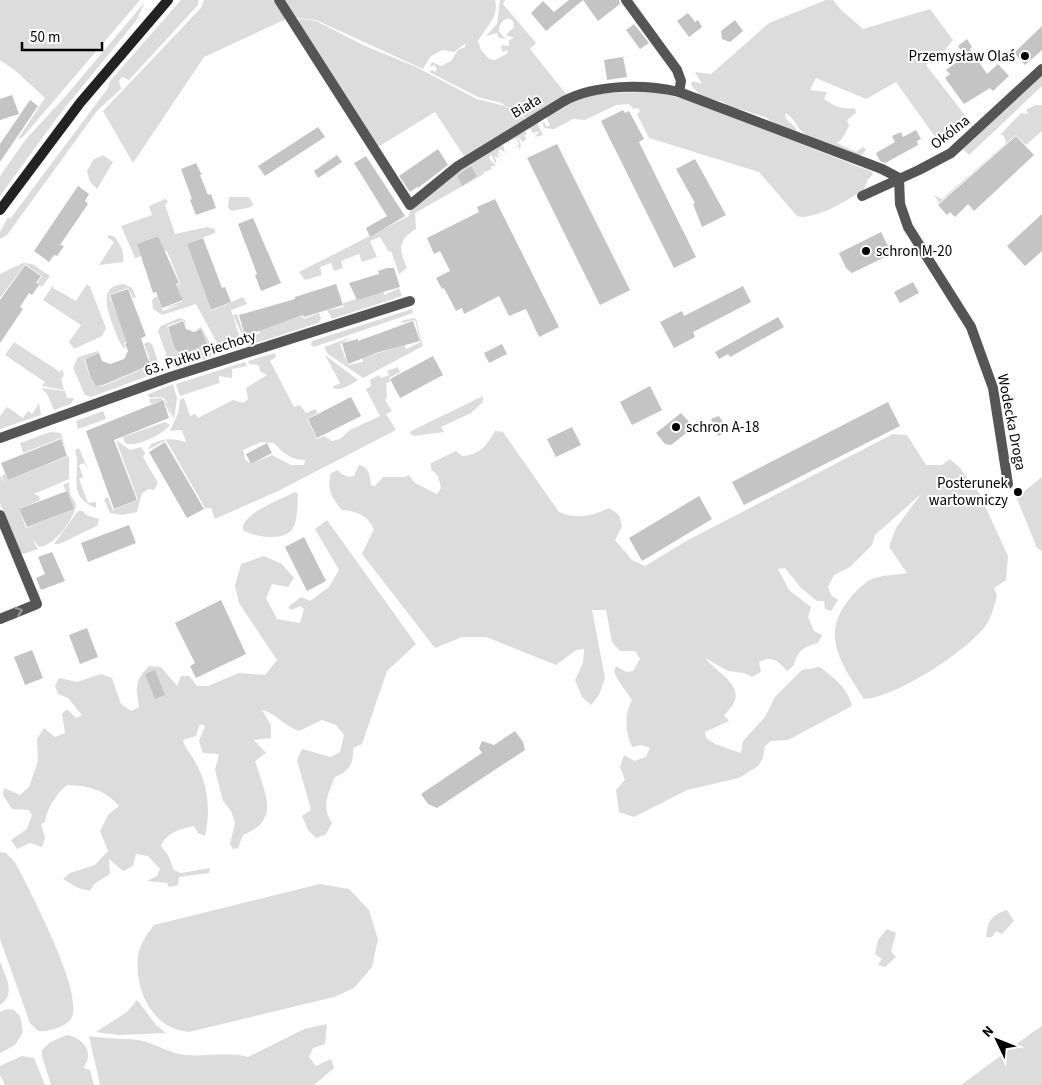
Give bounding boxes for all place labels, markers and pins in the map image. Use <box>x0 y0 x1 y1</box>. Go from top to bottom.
place label: Przemysław Olaś <box>909 46 1015 67</box>
marker: Przemysław Olaś <box>1019 50 1031 62</box>
place label: schron M-20 <box>876 241 952 262</box>
marker: schron M-20 <box>860 245 872 257</box>
place label: schron A-18 <box>686 417 759 438</box>
marker: schron A-18 <box>670 421 682 433</box>
place label: Posterunek wartowniczy <box>929 473 1009 511</box>
marker: Posterunek wartowniczy <box>1012 486 1024 498</box>

